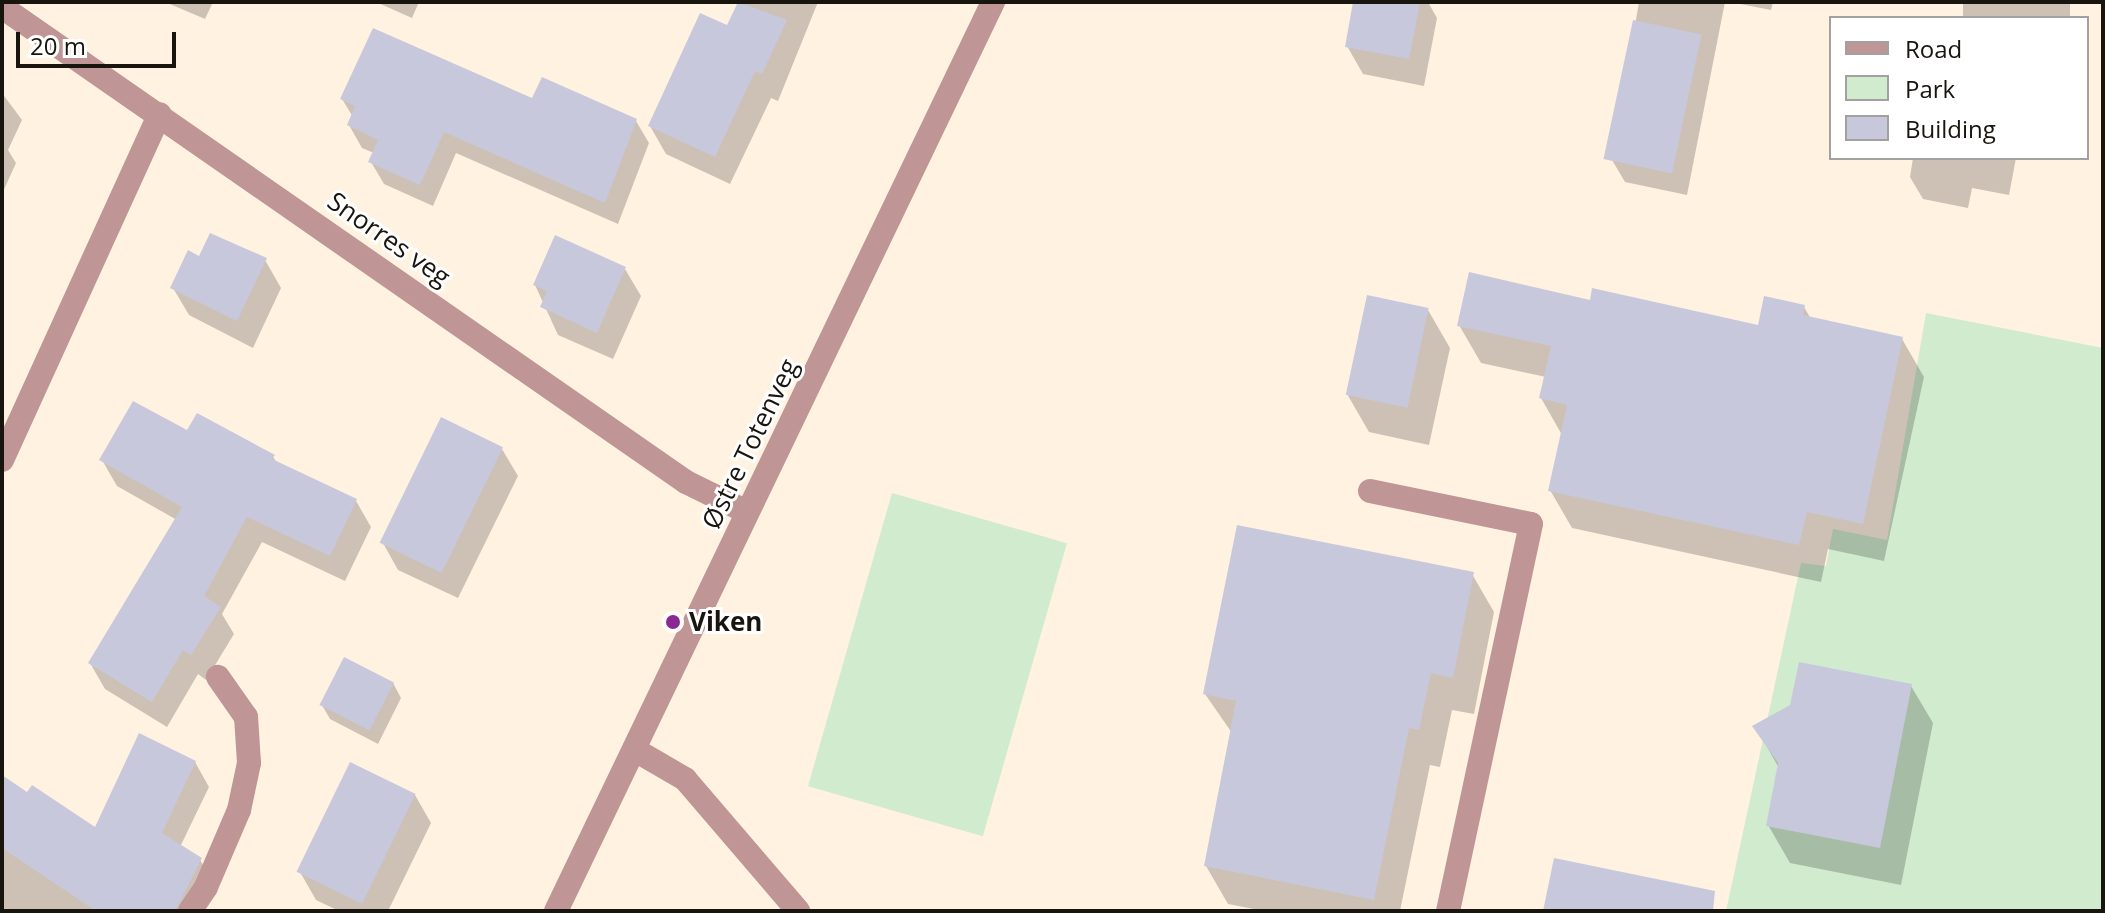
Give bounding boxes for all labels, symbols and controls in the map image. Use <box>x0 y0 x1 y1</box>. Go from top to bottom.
scale bar <box>20 16 180 66</box>
legend <box>1829 16 2089 160</box>
text: 20 m <box>30 29 86 62</box>
text: Road <box>1905 32 1962 65</box>
text: Park <box>1905 72 1955 105</box>
text: Building <box>1905 112 1996 145</box>
street label: Snorres veg <box>322 185 456 293</box>
street label: Østre Totenveg <box>695 354 805 534</box>
place label: Viken <box>689 606 762 638</box>
marker: Viken <box>664 613 682 631</box>

